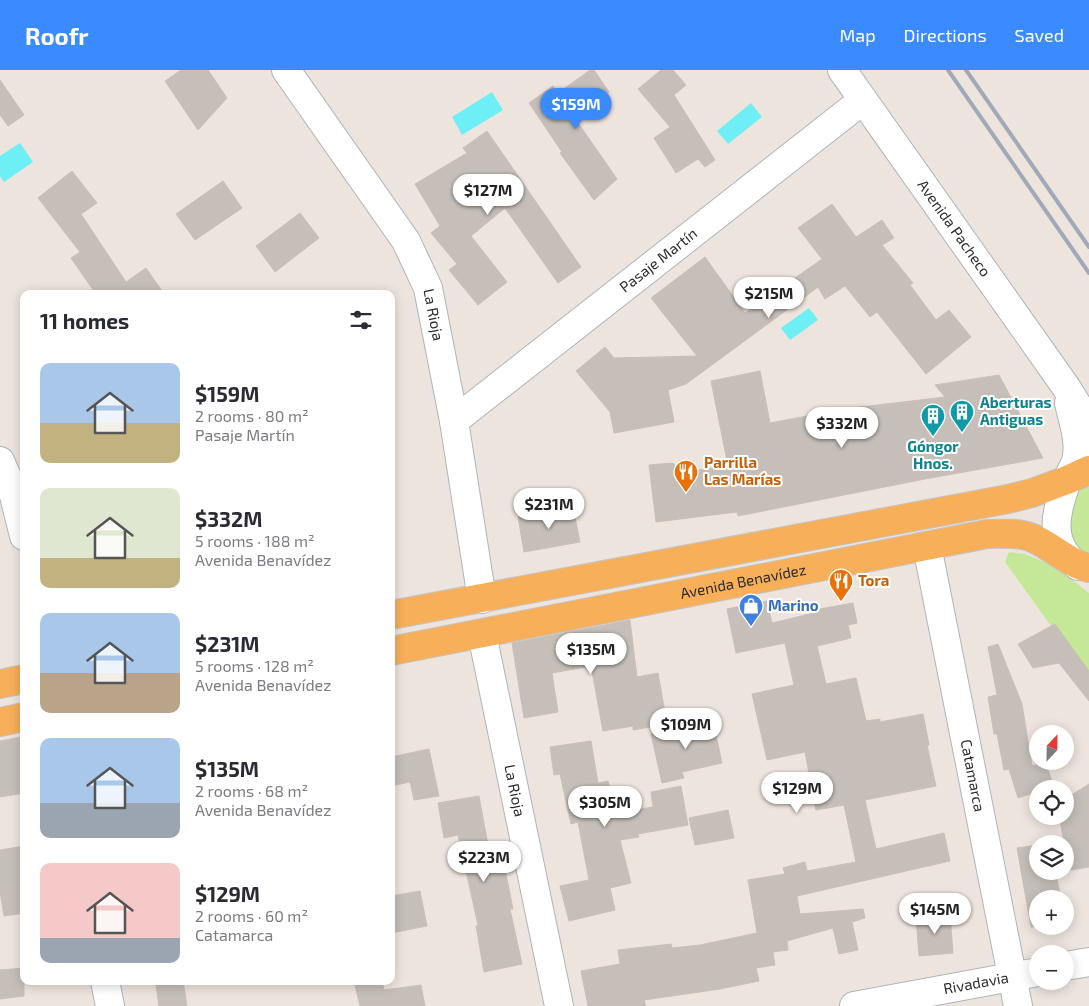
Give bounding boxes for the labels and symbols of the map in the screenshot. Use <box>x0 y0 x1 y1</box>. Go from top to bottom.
pin: $159M <box>541 88 611 130</box>
pin: $127M <box>453 174 523 216</box>
street label: Avenida Pacheco <box>914 176 995 280</box>
street label: Pasaje Martín <box>615 224 700 296</box>
pin: $215M <box>734 276 804 319</box>
street label: La Rioja <box>420 287 448 342</box>
place label: Aberturas Antiguas <box>980 393 1052 428</box>
building icon: Aberturas Antiguas <box>949 399 975 433</box>
building icon: Góngor Hnos. <box>920 403 946 437</box>
pin: $332M <box>807 406 877 449</box>
place label: Góngor Hnos. <box>907 437 959 472</box>
place label: Parrilla Las Marías <box>704 453 781 488</box>
restaurant icon: Parrilla Las Marías <box>673 459 699 493</box>
pin: $231M <box>514 488 584 530</box>
street label: Avenida Benavídez <box>679 560 808 602</box>
restaurant icon: Tora <box>828 568 854 602</box>
place label: Tora <box>858 571 889 589</box>
shop icon: Marino <box>738 593 764 627</box>
place label: Marino <box>768 596 819 614</box>
pin: $135M <box>556 632 626 675</box>
pin: $109M <box>651 708 721 750</box>
north arrow <box>1029 725 1074 770</box>
street label: Catamarca <box>957 738 989 813</box>
street label: La Rioja <box>501 763 530 818</box>
pin: $129M <box>762 772 832 814</box>
pin: $305M <box>570 786 640 828</box>
pin: $223M <box>449 840 519 883</box>
pin: $145M <box>900 892 970 935</box>
street label: Rivadavia <box>942 968 1010 997</box>

